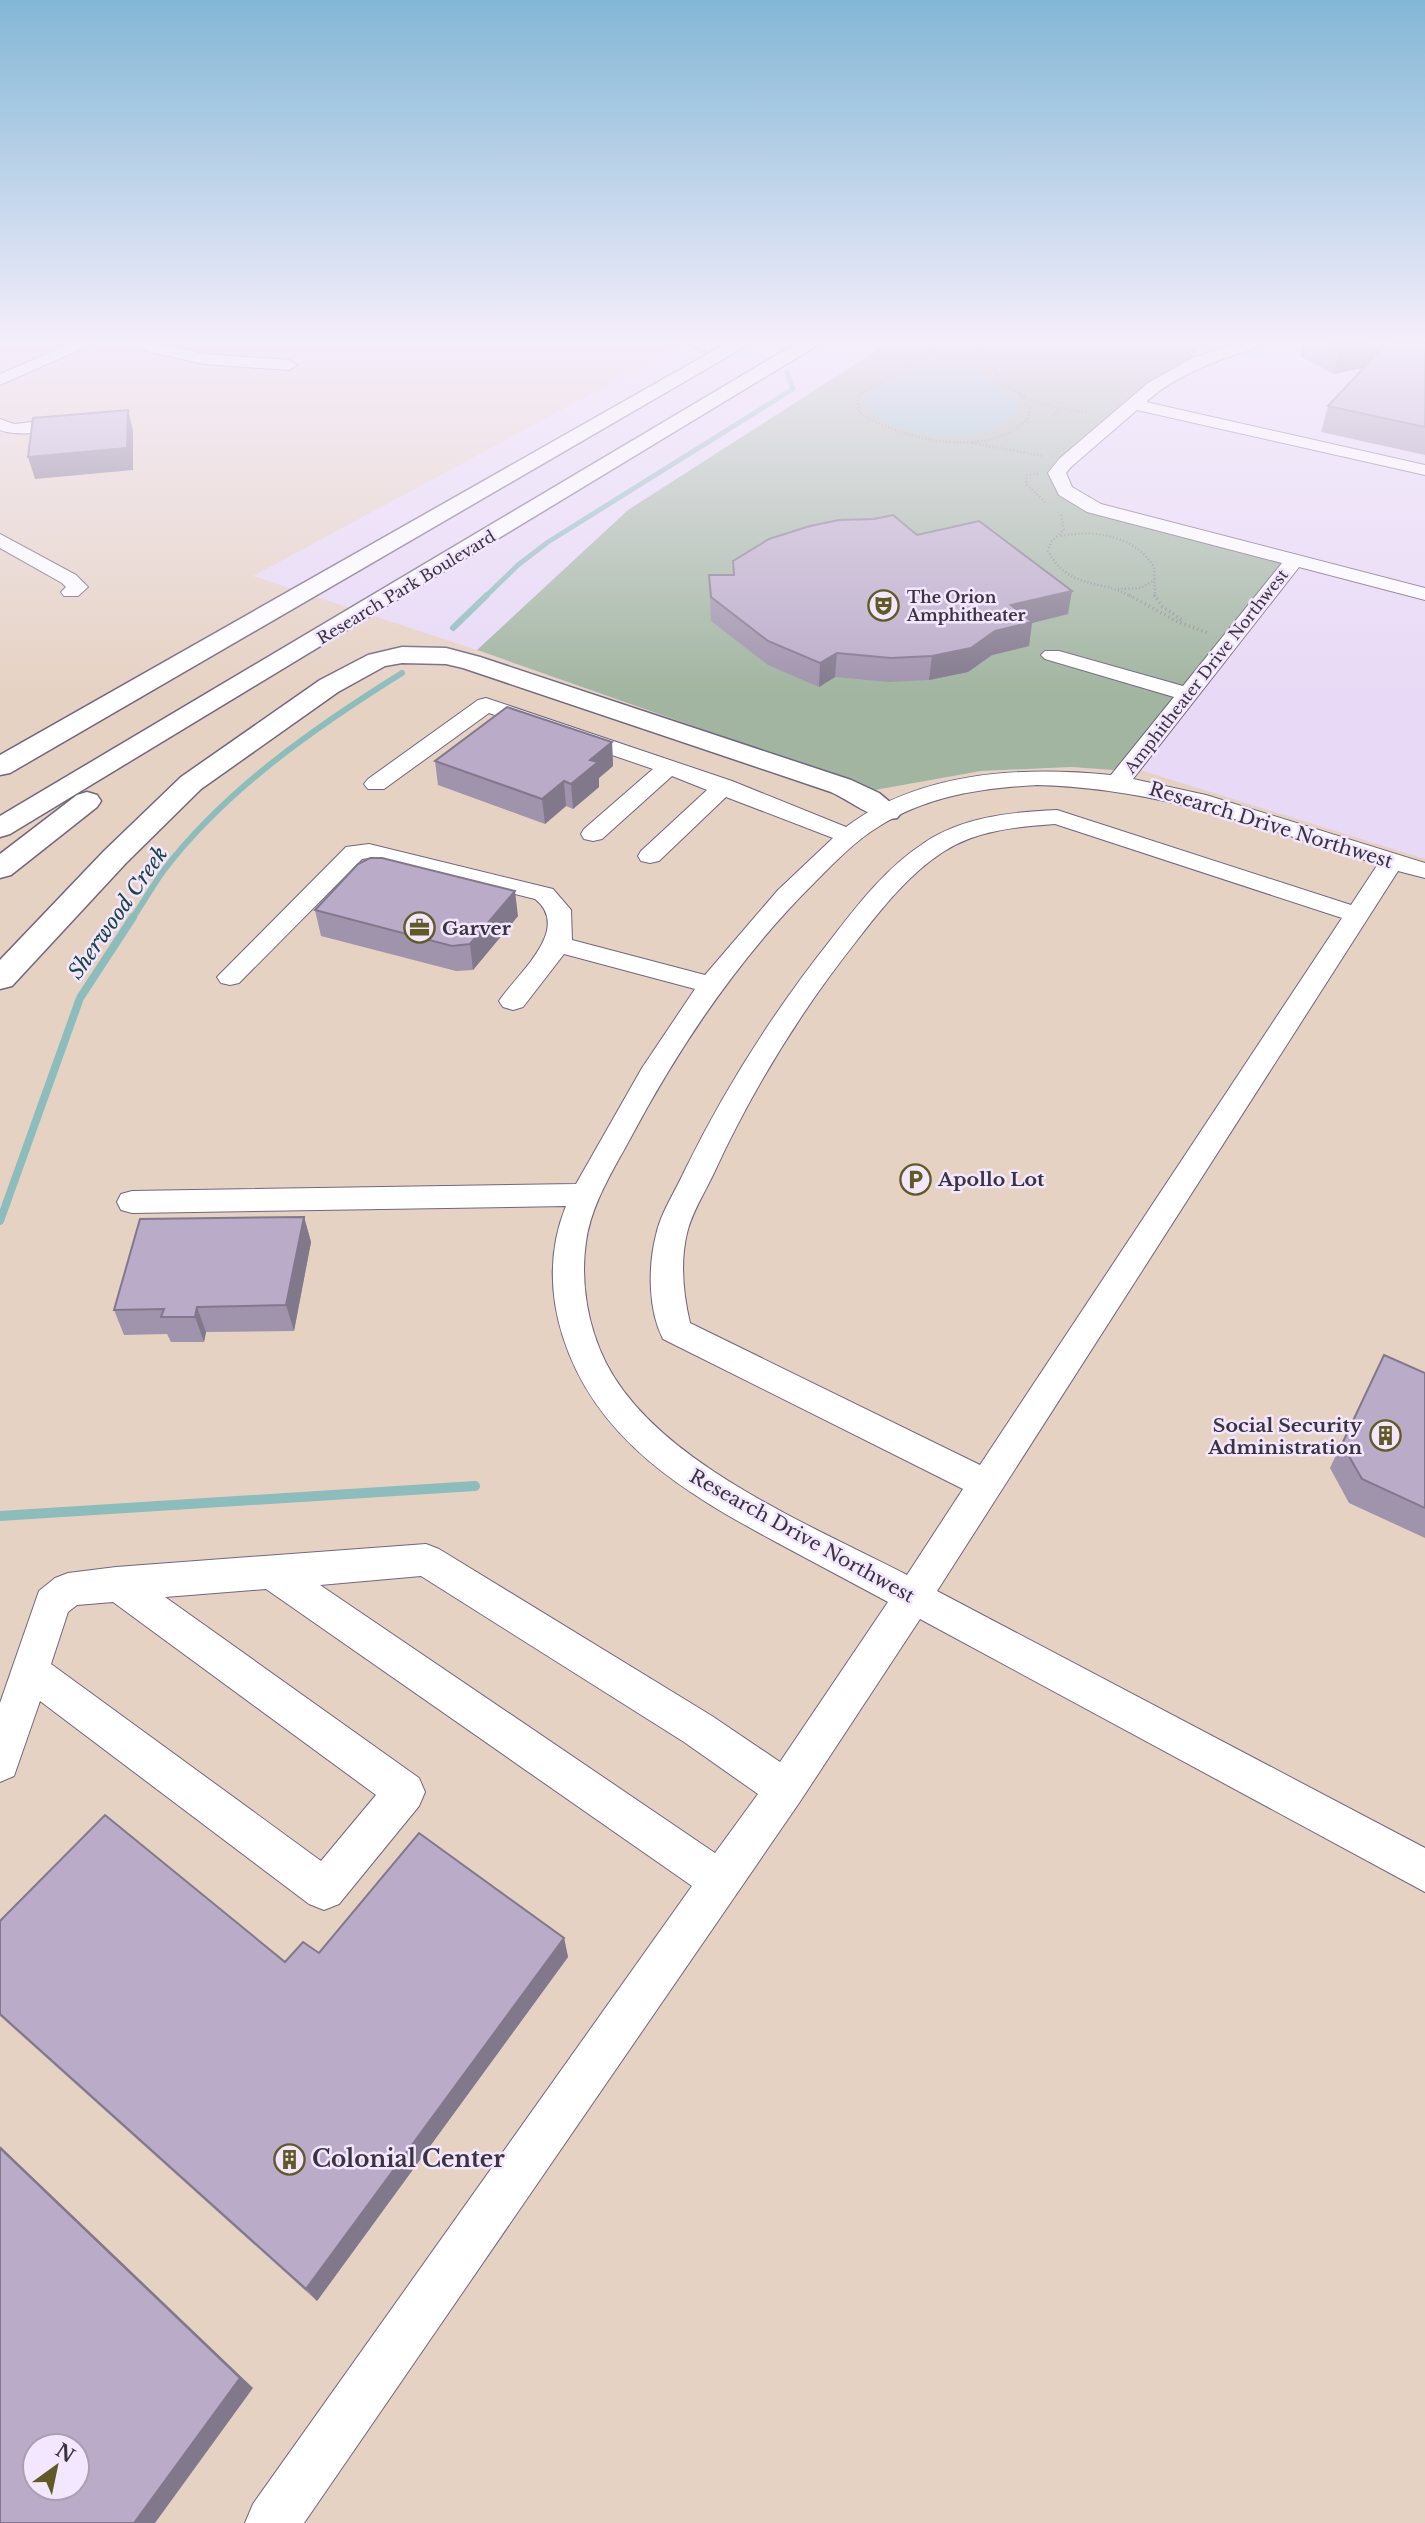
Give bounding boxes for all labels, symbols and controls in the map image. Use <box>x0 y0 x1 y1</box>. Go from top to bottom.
street label: Research Park Boulevard <box>313 526 499 648</box>
street label: Amphitheater Drive Northwest <box>1119 565 1292 778</box>
place label: The Orion Amphitheater <box>906 587 1026 625</box>
theatre icon: The Orion Amphitheater <box>867 589 901 623</box>
street label: Research Drive Northwest <box>1146 777 1396 873</box>
water label: Sherwood Creek <box>63 842 173 984</box>
office icon: Garver <box>402 911 436 945</box>
place label: Garver <box>442 917 512 940</box>
parking icon: Apollo Lot <box>898 1162 932 1196</box>
place label: Apollo Lot <box>937 1168 1045 1191</box>
place label: Social Security Administration <box>1207 1414 1363 1459</box>
building icon: Social Security Administration <box>1368 1419 1402 1453</box>
street label: Research Drive Northwest <box>686 1464 919 1608</box>
building icon: Colonial Center <box>272 2142 306 2176</box>
place label: Colonial Center <box>312 2145 505 2173</box>
north arrow <box>21 2432 91 2502</box>
text: N <box>51 2439 79 2468</box>

